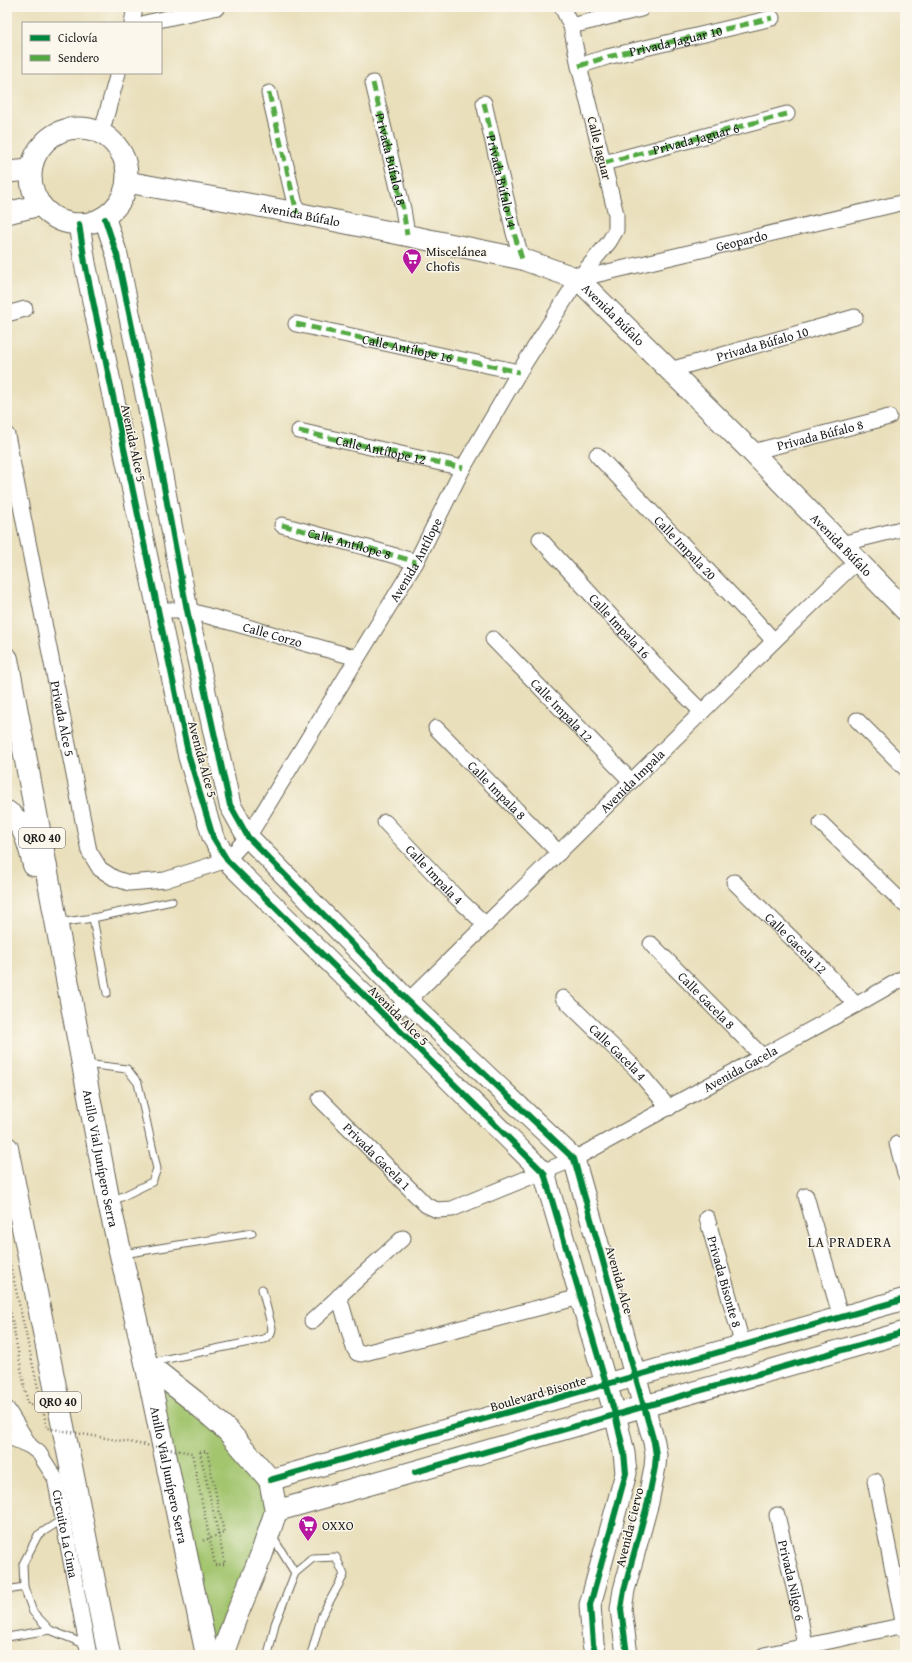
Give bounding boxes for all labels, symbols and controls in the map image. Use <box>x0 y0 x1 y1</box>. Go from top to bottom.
street label: Privada Jaguar 10 <box>627 21 724 61</box>
legend <box>22 22 162 74</box>
text: Ciclovía <box>58 29 98 46</box>
text: Sendero <box>58 49 99 66</box>
street label: Privada Búfalo 18 <box>370 111 411 207</box>
street label: Calle Jaguar <box>582 114 617 182</box>
street label: Privada Jaguar 6 <box>651 118 741 160</box>
street label: Privada Búfalo 14 <box>482 133 521 229</box>
street label: Avenida Búfalo <box>258 197 342 232</box>
street label: Geopardo <box>714 226 770 256</box>
place label: Miscelánea Chofis <box>426 242 488 276</box>
supermarket icon: Miscelánea Chofis <box>401 247 423 275</box>
street label: Avenida Búfalo <box>578 279 649 350</box>
street label: Privada Búfalo 10 <box>714 322 811 366</box>
street label: Calle Antílope 16 <box>360 330 454 367</box>
street label: Avenida Alce 5 <box>116 403 151 484</box>
street label: Privada Búfalo 8 <box>775 415 865 455</box>
street label: Calle Antílope 12 <box>334 431 428 469</box>
street label: Avenida Búfalo <box>806 509 877 581</box>
street label: Calle Impala 20 <box>650 511 721 584</box>
street label: Avenida Antílope <box>385 515 447 606</box>
street label: Calle Antílope 8 <box>306 523 393 564</box>
street label: Calle Impala 16 <box>585 589 655 663</box>
street label: Calle Corzo <box>241 617 305 652</box>
street label: Calle Impala 12 <box>526 674 597 747</box>
street label: Privada Alce 5 <box>46 679 79 758</box>
street label: Avenida Alce 5 <box>183 719 222 800</box>
street label: Avenida Impala <box>596 744 670 817</box>
street label: Calle Impala 8 <box>463 757 530 824</box>
road number: QRO 40 <box>19 828 65 848</box>
street label: Calle Impala 4 <box>401 840 467 909</box>
street label: Calle Gacela 12 <box>760 908 831 978</box>
street label: Calle Gacela 8 <box>673 967 739 1033</box>
street label: Avenida Alce 5 <box>364 981 433 1050</box>
street label: Calle Gacela 4 <box>585 1019 651 1085</box>
street label: Avenida Gacela <box>700 1040 782 1097</box>
street label: Anillo Vial Junípero Serra <box>78 1088 123 1230</box>
street label: Privada Gacela 1 <box>339 1118 415 1195</box>
district label: LA PRADERA <box>808 1232 892 1252</box>
street label: Privada Bisonte 8 <box>702 1234 746 1330</box>
street label: Avenida Alce <box>601 1244 638 1316</box>
street label: Boulevard Bisonte <box>488 1371 588 1416</box>
road number: QRO 40 <box>35 1392 81 1412</box>
street label: Anillo Vial Junípero Serra <box>145 1405 193 1546</box>
street label: Avenida Ciervo <box>610 1485 649 1569</box>
street label: Circuito La Cima <box>47 1488 83 1580</box>
supermarket icon: OXXO <box>297 1514 319 1542</box>
place label: OXXO <box>322 1516 354 1535</box>
street label: Privada Nilgo 6 <box>773 1538 809 1622</box>

